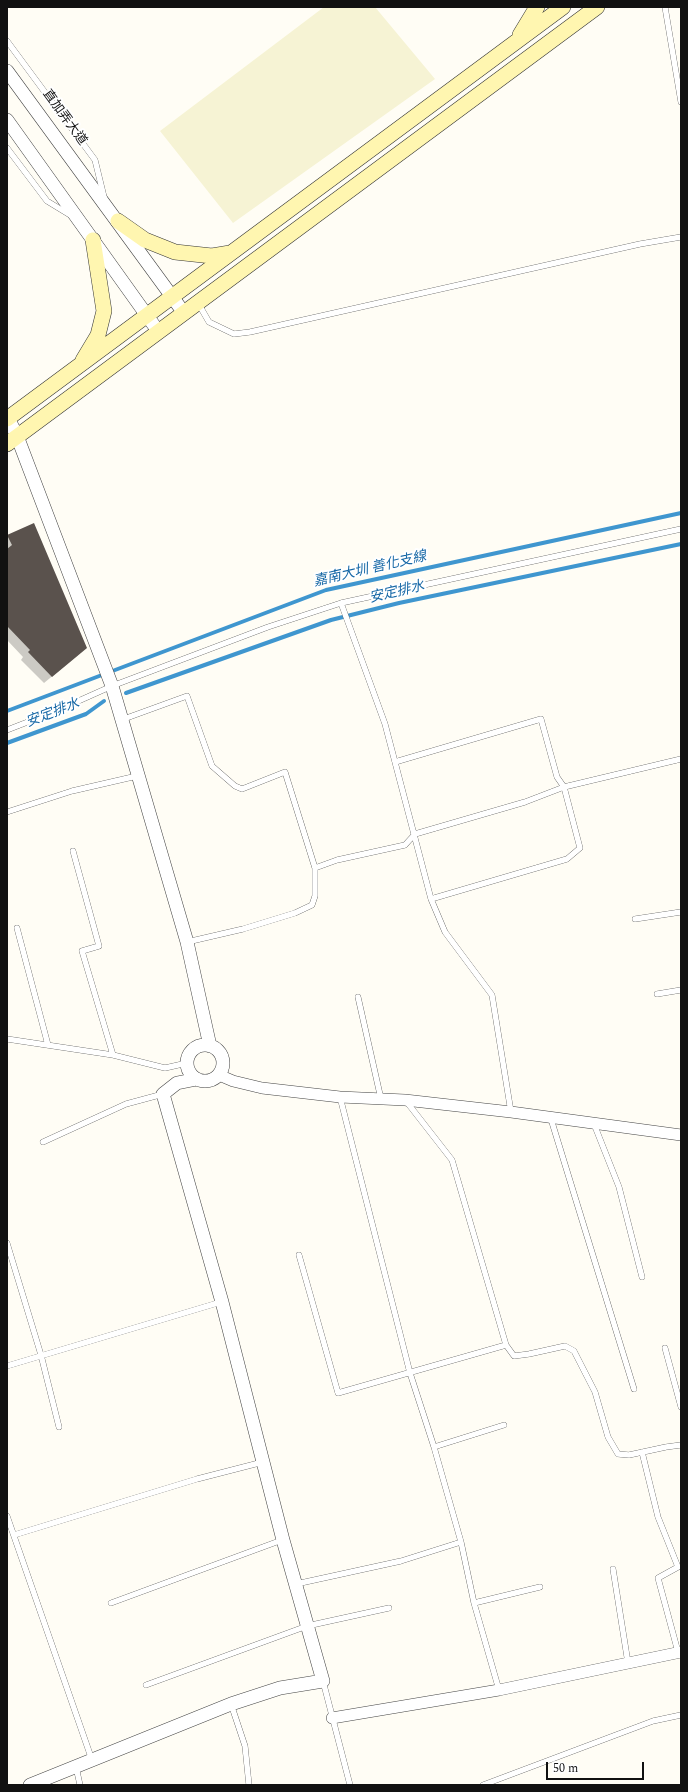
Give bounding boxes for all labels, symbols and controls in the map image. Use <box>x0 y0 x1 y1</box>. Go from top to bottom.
street label: 直加弄大道 <box>39 87 89 149</box>
water label: 嘉南大圳 善化支線 <box>312 549 428 591</box>
water label: 安定排水 <box>368 579 426 607</box>
water label: 安定排水 <box>24 696 82 732</box>
scale bar <box>548 1754 646 1780</box>
text: 50 m <box>553 1759 578 1778</box>

